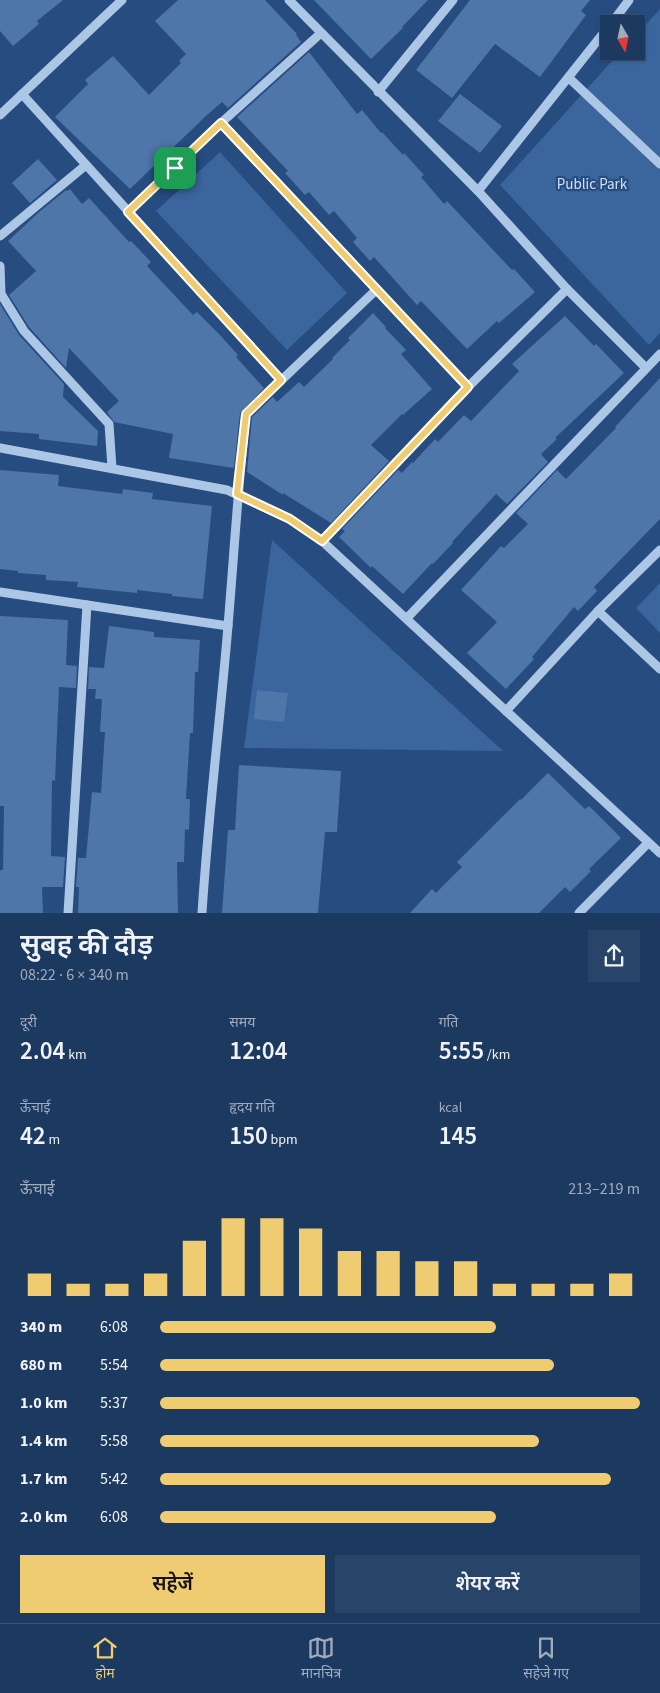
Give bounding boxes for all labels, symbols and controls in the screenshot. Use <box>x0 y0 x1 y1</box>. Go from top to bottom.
north arrow <box>600 15 645 60</box>
map controls <box>600 15 645 60</box>
pin <box>154 147 196 189</box>
icon: arrive <box>161 154 189 182</box>
park label: Public Park <box>557 174 628 195</box>
text: सुबह की दौड़ <box>20 925 153 965</box>
button: share <box>588 930 640 982</box>
text: 08:22 · 6 × 340 m <box>20 964 129 986</box>
text: दूरी <box>20 1013 37 1033</box>
text: समय <box>229 1013 255 1033</box>
text: गति <box>439 1013 458 1033</box>
text: 2.04 <box>20 1033 65 1069</box>
text: 12:04 <box>229 1033 288 1069</box>
text: 5:55 <box>439 1033 484 1069</box>
text: km <box>65 1045 87 1065</box>
text: /km <box>484 1045 510 1065</box>
text: ऊँचाई <box>20 1098 50 1118</box>
text: हृदय गति <box>229 1098 275 1118</box>
text: kcal <box>439 1098 462 1118</box>
text: 42 <box>20 1118 46 1154</box>
text: 150 <box>229 1118 268 1154</box>
text: 145 <box>439 1118 477 1154</box>
text: m <box>46 1130 60 1150</box>
text: bpm <box>268 1130 298 1150</box>
text: ऊँचाई <box>20 1178 55 1200</box>
text: 213–219 m <box>568 1178 640 1200</box>
text: 340 m <box>20 1316 62 1338</box>
text: 6:08 <box>100 1316 128 1338</box>
text: 680 m <box>20 1354 62 1376</box>
text: 5:54 <box>100 1354 128 1376</box>
text: 1.0 km <box>20 1392 67 1414</box>
text: 5:37 <box>100 1392 128 1414</box>
text: 1.4 km <box>20 1430 67 1452</box>
text: 5:58 <box>100 1430 128 1452</box>
text: 1.7 km <box>20 1468 67 1490</box>
text: 5:42 <box>100 1468 128 1490</box>
text: 2.0 km <box>20 1506 67 1528</box>
text: 6:08 <box>100 1506 128 1528</box>
button: सहेजें <box>20 1555 325 1613</box>
button: शेयर करें <box>335 1555 640 1613</box>
tab: होम <box>91 1634 119 1684</box>
tab: मानचित्र <box>301 1634 341 1684</box>
tab: सहेजे गए <box>523 1634 569 1684</box>

